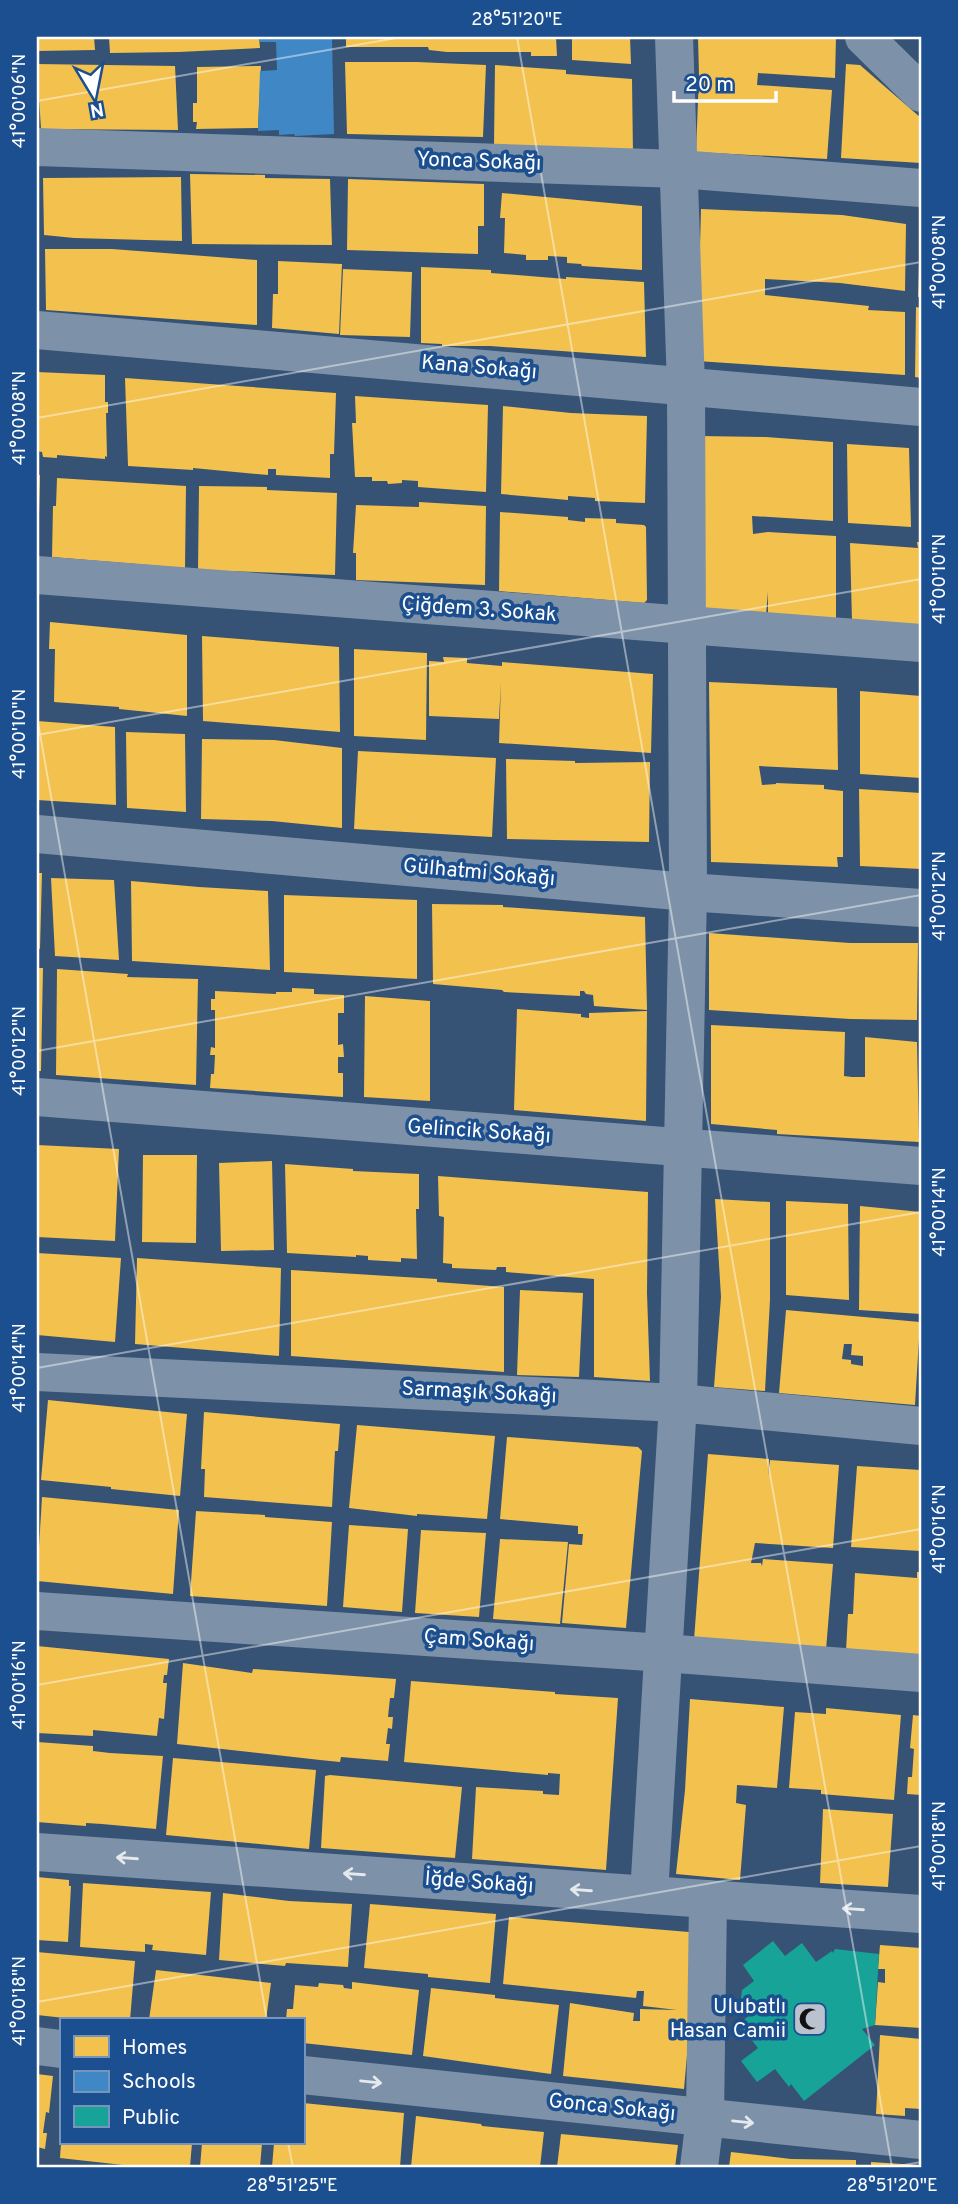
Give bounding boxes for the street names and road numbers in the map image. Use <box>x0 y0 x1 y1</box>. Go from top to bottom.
street label: Yonca Sokağı <box>416 146 542 178</box>
street label: Kana Sokağı <box>420 349 538 387</box>
street label: Çiğdem 3. Sokak <box>400 591 558 629</box>
street label: Gülhatmi Sokağı <box>402 853 556 893</box>
street label: Gelincik Sokağı <box>406 1114 552 1150</box>
street label: Sarmaşık Sokağı <box>401 1375 557 1411</box>
street label: Çam Sokağı <box>423 1624 535 1658</box>
street label: İğde Sokağı <box>424 1866 534 1900</box>
street label: Gonca Sokağı <box>547 2088 677 2128</box>

